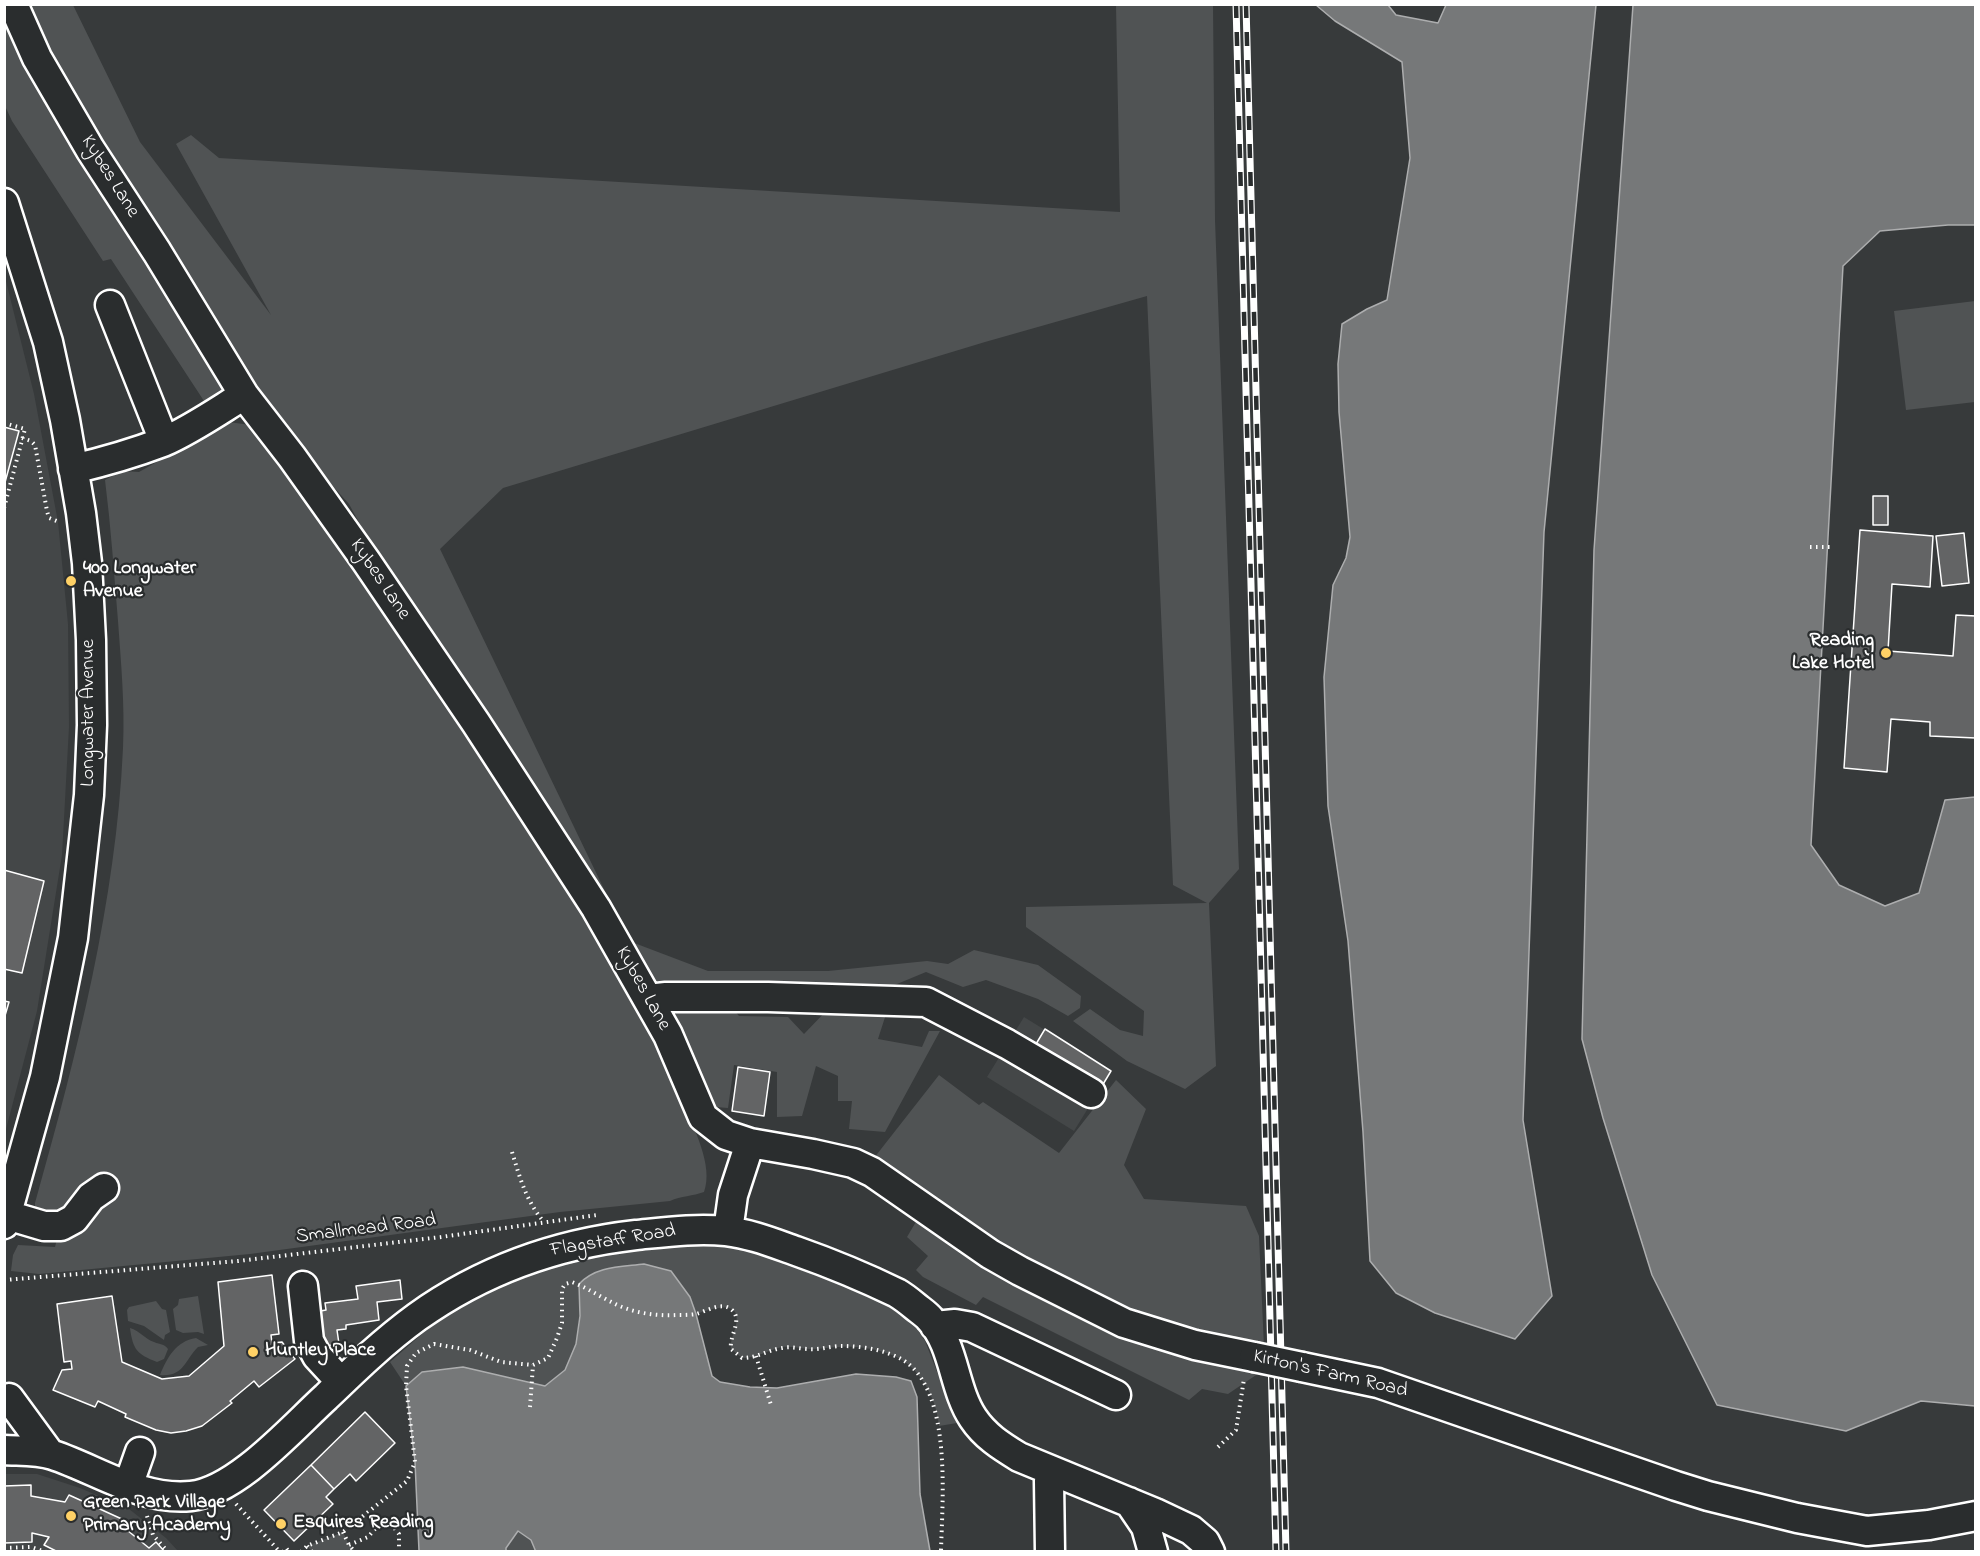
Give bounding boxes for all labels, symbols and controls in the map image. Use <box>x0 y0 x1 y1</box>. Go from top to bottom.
street label: Kybes Lane <box>74 131 144 223</box>
street label: Kybes Lane <box>343 535 415 625</box>
place label: 400 Longwater Avenue <box>83 558 196 605</box>
marker: 400 Longwater Avenue <box>64 574 78 588</box>
place label: Reading Lake Hotel <box>1792 630 1874 677</box>
street label: Longwater Avenue <box>78 639 102 787</box>
marker: Reading Lake Hotel <box>1879 646 1893 660</box>
street label: Kybes Lane <box>609 943 675 1035</box>
street label: Smallmead Road <box>295 1210 437 1250</box>
street label: Flagstaff Road <box>549 1220 677 1264</box>
place label: Huntley Place <box>265 1340 375 1364</box>
marker: Huntley Place <box>246 1345 260 1359</box>
street label: Kirton's Farm Road <box>1250 1346 1410 1404</box>
place label: Green Park Village Primary Academy <box>83 1492 231 1539</box>
marker: Green Park Village Primary Academy <box>64 1509 78 1523</box>
place label: Esquires Reading <box>293 1512 433 1536</box>
marker: Esquires Reading <box>274 1517 288 1531</box>

